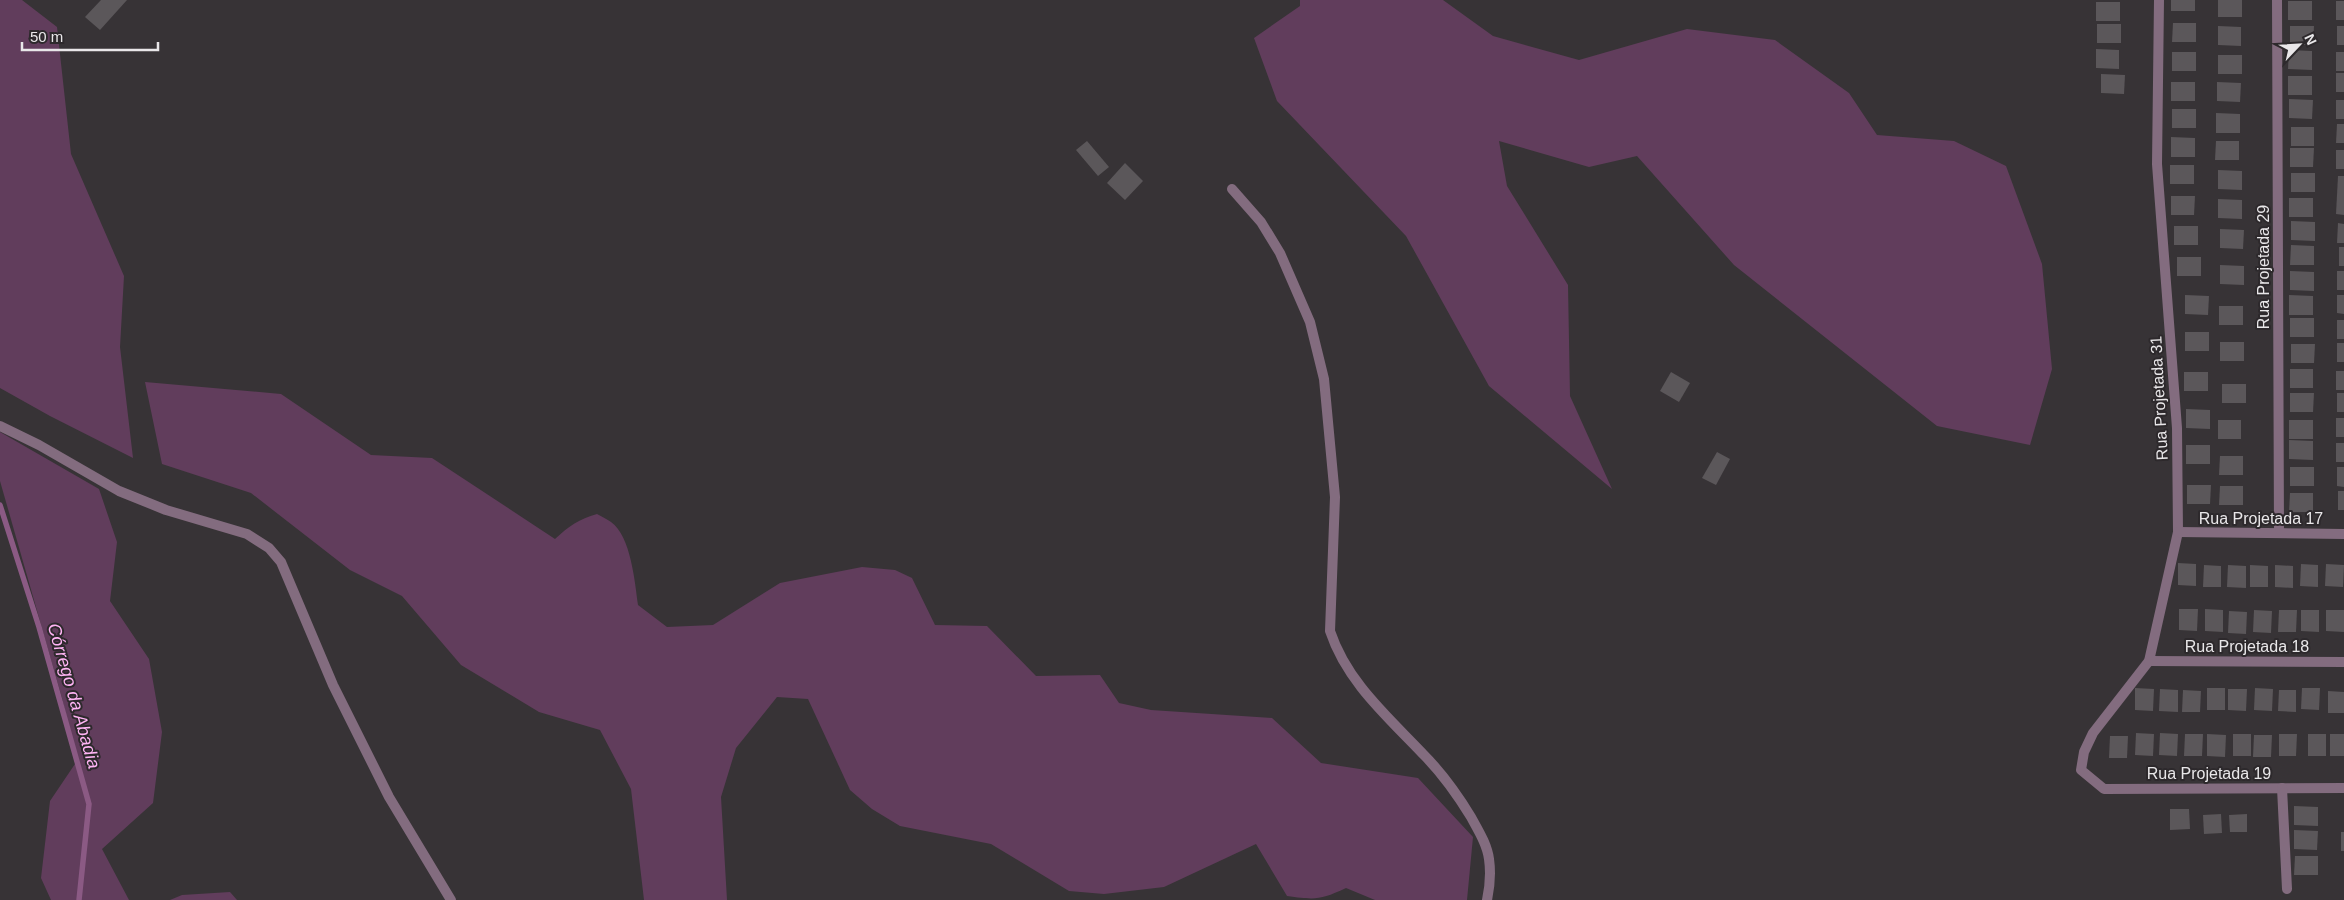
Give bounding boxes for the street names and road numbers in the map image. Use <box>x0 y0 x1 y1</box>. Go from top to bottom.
street label: Rua Projetada 29 <box>2255 205 2272 329</box>
street label: Rua Projetada 31 <box>2147 335 2171 461</box>
street label: Rua Projetada 17 <box>2199 510 2323 527</box>
street label: Rua Projetada 18 <box>2185 638 2309 655</box>
street label: Rua Projetada 19 <box>2147 765 2271 782</box>

